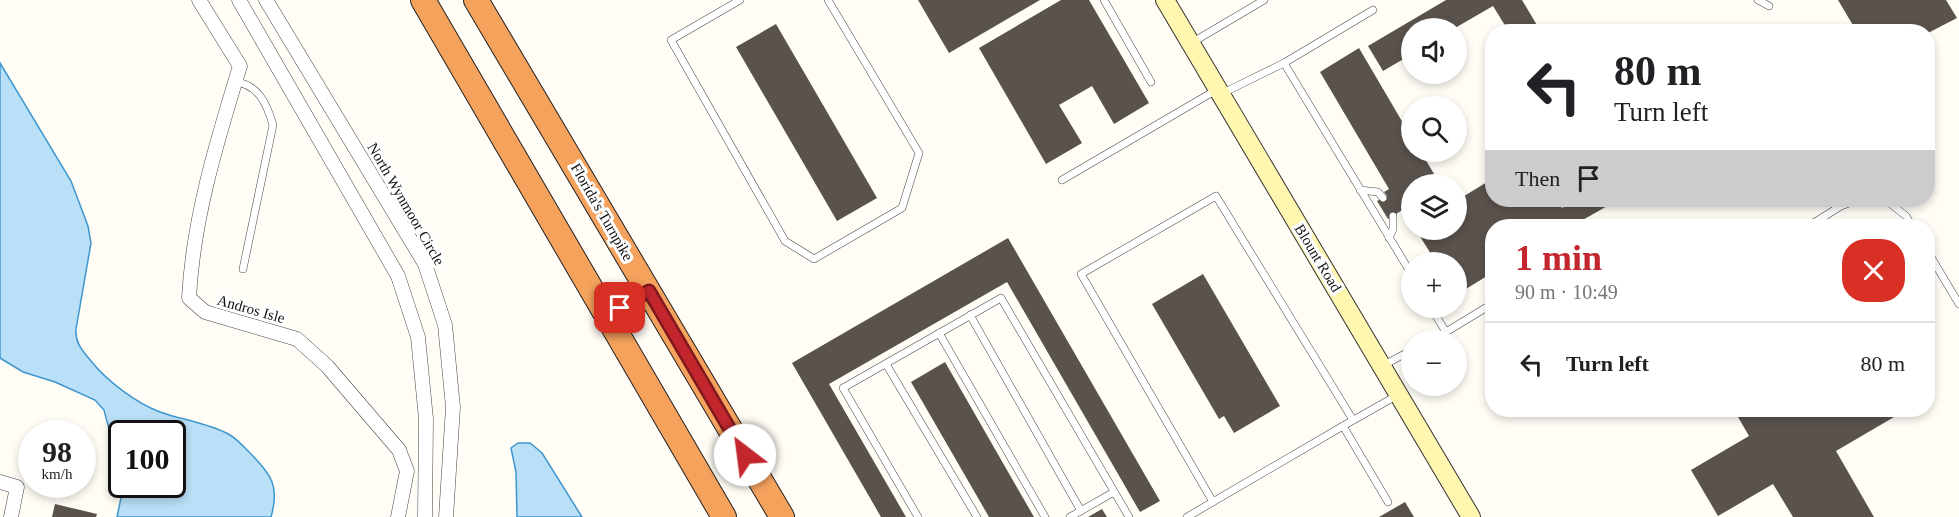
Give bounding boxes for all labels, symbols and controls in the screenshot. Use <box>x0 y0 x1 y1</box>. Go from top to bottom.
map controls <box>1401 18 1467 396</box>
button: sound <box>1401 18 1467 84</box>
icon: left <box>1515 48 1593 126</box>
text: 80 m <box>1614 48 1702 94</box>
button: search <box>1401 96 1467 162</box>
text: Turn left <box>1614 97 1708 127</box>
street label: North Wynmoor Circle <box>364 140 448 268</box>
street label: Florida's Turnpike <box>568 160 637 264</box>
icon: arrive <box>1572 162 1605 195</box>
text: Then <box>1515 166 1560 191</box>
button: layers <box>1401 174 1467 240</box>
street label: Blount Road <box>1292 221 1345 295</box>
text: 1 min <box>1515 238 1602 278</box>
button: close <box>1842 239 1905 302</box>
button: + <box>1401 252 1467 318</box>
text: 90 m · 10:49 <box>1515 281 1618 303</box>
pin <box>594 282 645 333</box>
icon: arrive <box>603 291 636 324</box>
street label: Andros Isle <box>215 292 287 326</box>
button: − <box>1401 330 1467 396</box>
icon: left <box>1515 348 1548 381</box>
text: Turn left <box>1566 351 1649 376</box>
text: 80 m <box>1860 351 1905 376</box>
speed limit sign: 100 <box>108 420 186 498</box>
position arrow <box>713 423 777 487</box>
text: 98 <box>42 435 72 468</box>
text: km/h <box>42 466 72 482</box>

